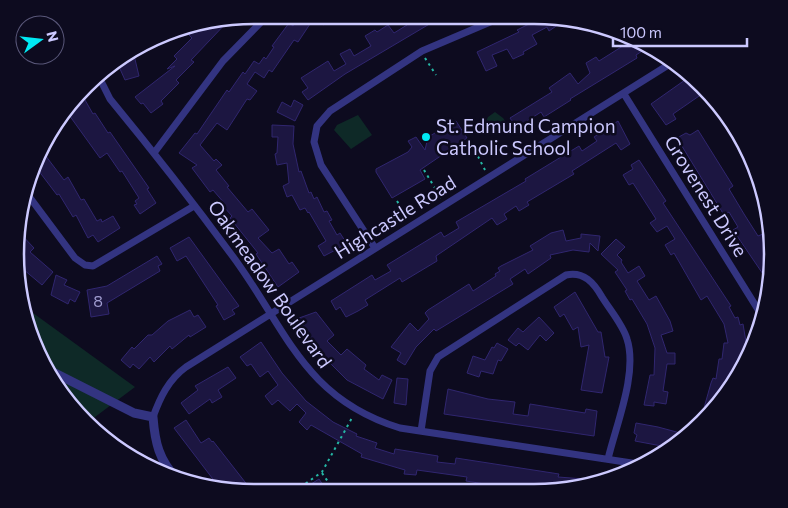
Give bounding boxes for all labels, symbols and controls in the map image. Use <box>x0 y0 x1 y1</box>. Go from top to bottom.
north arrow <box>15 15 65 65</box>
scale bar <box>613 15 747 47</box>
text: 100 m <box>620 23 662 41</box>
text: N <box>43 29 63 44</box>
place label: St. Edmund Campion Catholic School <box>436 114 616 159</box>
marker: St. Edmund Campion Catholic School <box>420 131 432 143</box>
street label: Grovenest Drive <box>660 131 753 261</box>
street label: Highcastle Road <box>330 170 460 263</box>
street label: Oakmeadow Boulevard <box>204 195 337 372</box>
house number: 8 <box>93 291 103 310</box>

